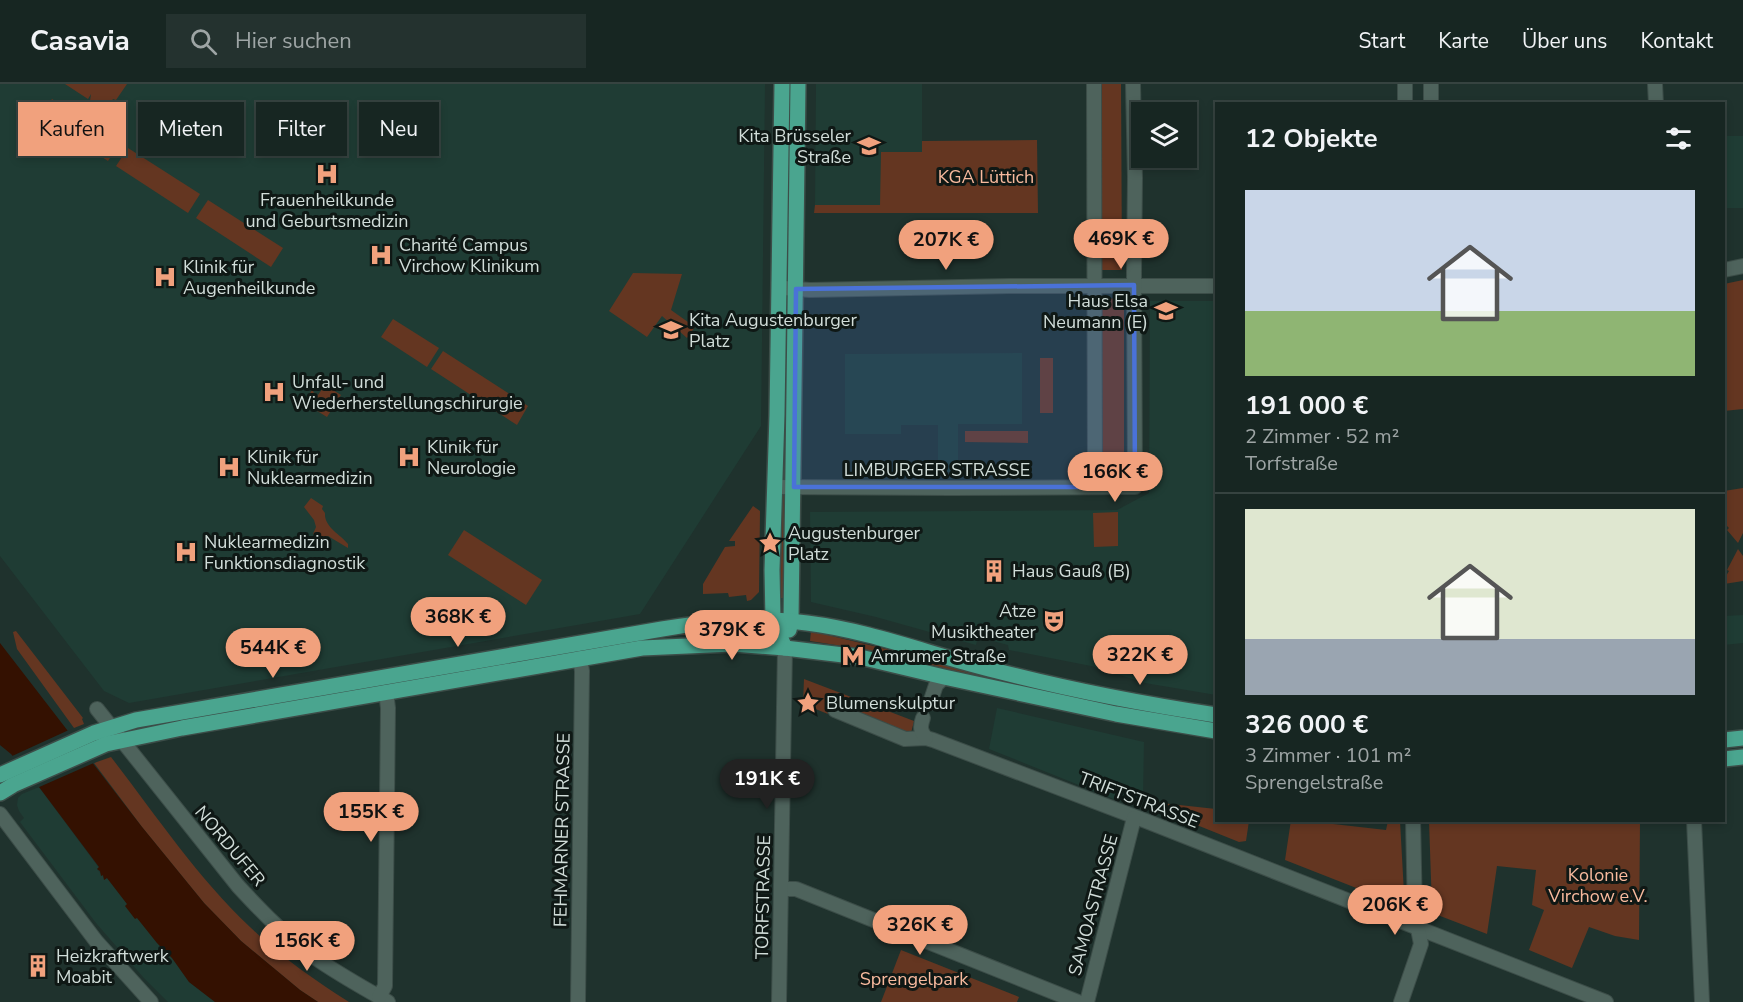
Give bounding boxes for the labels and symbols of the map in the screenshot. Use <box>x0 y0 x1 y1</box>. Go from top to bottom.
place label: Kita Brüsseler Straße <box>738 124 852 169</box>
school or university icon: Kita Brüsseler Straße <box>856 133 882 159</box>
hospital icon: Frauenheilkunde und Geburtsmedizin <box>314 161 340 187</box>
park label: KGA Lüttich <box>938 165 1034 189</box>
place label: Frauenheilkunde und Geburtsmedizin <box>246 188 408 233</box>
pin: 469K € <box>1072 219 1170 270</box>
pin: 207K € <box>897 220 995 271</box>
place label: Charité Campus Virchow Klinikum <box>398 233 540 278</box>
hospital icon: Charité Campus Virchow Klinikum <box>368 242 394 268</box>
place label: Klinik für Augenheilkunde <box>183 255 315 300</box>
hospital icon: Klinik für Augenheilkunde <box>152 264 178 290</box>
place label: Haus Elsa Neumann (E) <box>1043 289 1148 334</box>
school or university icon: Haus Elsa Neumann (E) <box>1153 298 1179 324</box>
place label: Kita Augustenburger Platz <box>689 308 857 353</box>
school or university icon: Kita Augustenburger Platz <box>658 317 684 343</box>
place label: Unfall- und Wiederherstellungschirurgie <box>292 370 523 415</box>
hospital icon: Unfall- und Wiederherstellungschirurgie <box>261 379 287 405</box>
place label: Klinik für Neurologie <box>427 435 516 480</box>
hospital icon: Klinik für Neurologie <box>396 444 422 470</box>
place label: Klinik für Nuklearmedizin <box>247 445 373 490</box>
pin: 166K € <box>1066 452 1164 503</box>
hospital icon: Klinik für Nuklearmedizin <box>216 454 242 480</box>
street label: LIMBURGER STRASSE <box>844 458 1030 482</box>
place label: Augustenburger Platz <box>788 521 920 566</box>
place label: Nuklearmedizin Funktionsdiagnostik <box>204 530 366 575</box>
place icon: Augustenburger Platz <box>757 530 783 556</box>
hospital icon: Nuklearmedizin Funktionsdiagnostik <box>173 539 199 565</box>
building icon: Haus Gauß (B) <box>981 558 1007 584</box>
place label: Haus Gauß (B) <box>1012 559 1131 583</box>
pin: 368K € <box>409 597 507 648</box>
place label: Atze Musiktheater <box>931 599 1037 644</box>
theatre icon: Atze Musiktheater <box>1041 608 1067 634</box>
pin: 379K € <box>683 610 781 661</box>
pin: 544K € <box>224 628 322 679</box>
pin: 322K € <box>1091 635 1189 686</box>
metro station icon: Amrumer Straße <box>840 643 866 669</box>
place label: Amrumer Straße <box>871 644 1006 668</box>
place icon: Blumenskulptur <box>795 690 821 716</box>
place label: Blumenskulptur <box>826 691 956 715</box>
street label: FEHMARNER STRASSE <box>548 733 576 927</box>
pin: 191K € <box>718 759 816 810</box>
street label: TRIFTSTRASSE <box>1075 766 1203 834</box>
pin: 155K € <box>322 792 420 843</box>
street label: NORDUFER <box>189 801 271 891</box>
street label: SAMOASTRASSE <box>1063 832 1123 978</box>
street label: TORFSTRASSE <box>750 835 776 959</box>
park label: Kolonie Virchow e.V. <box>1547 863 1648 908</box>
pin: 206K € <box>1346 885 1444 936</box>
pin: 326K € <box>871 905 969 956</box>
pin: 156K € <box>258 921 356 972</box>
place label: Heizkraftwerk Moabit <box>56 944 170 989</box>
building icon: Heizkraftwerk Moabit <box>25 953 51 979</box>
park label: Sprengelpark <box>860 967 969 991</box>

